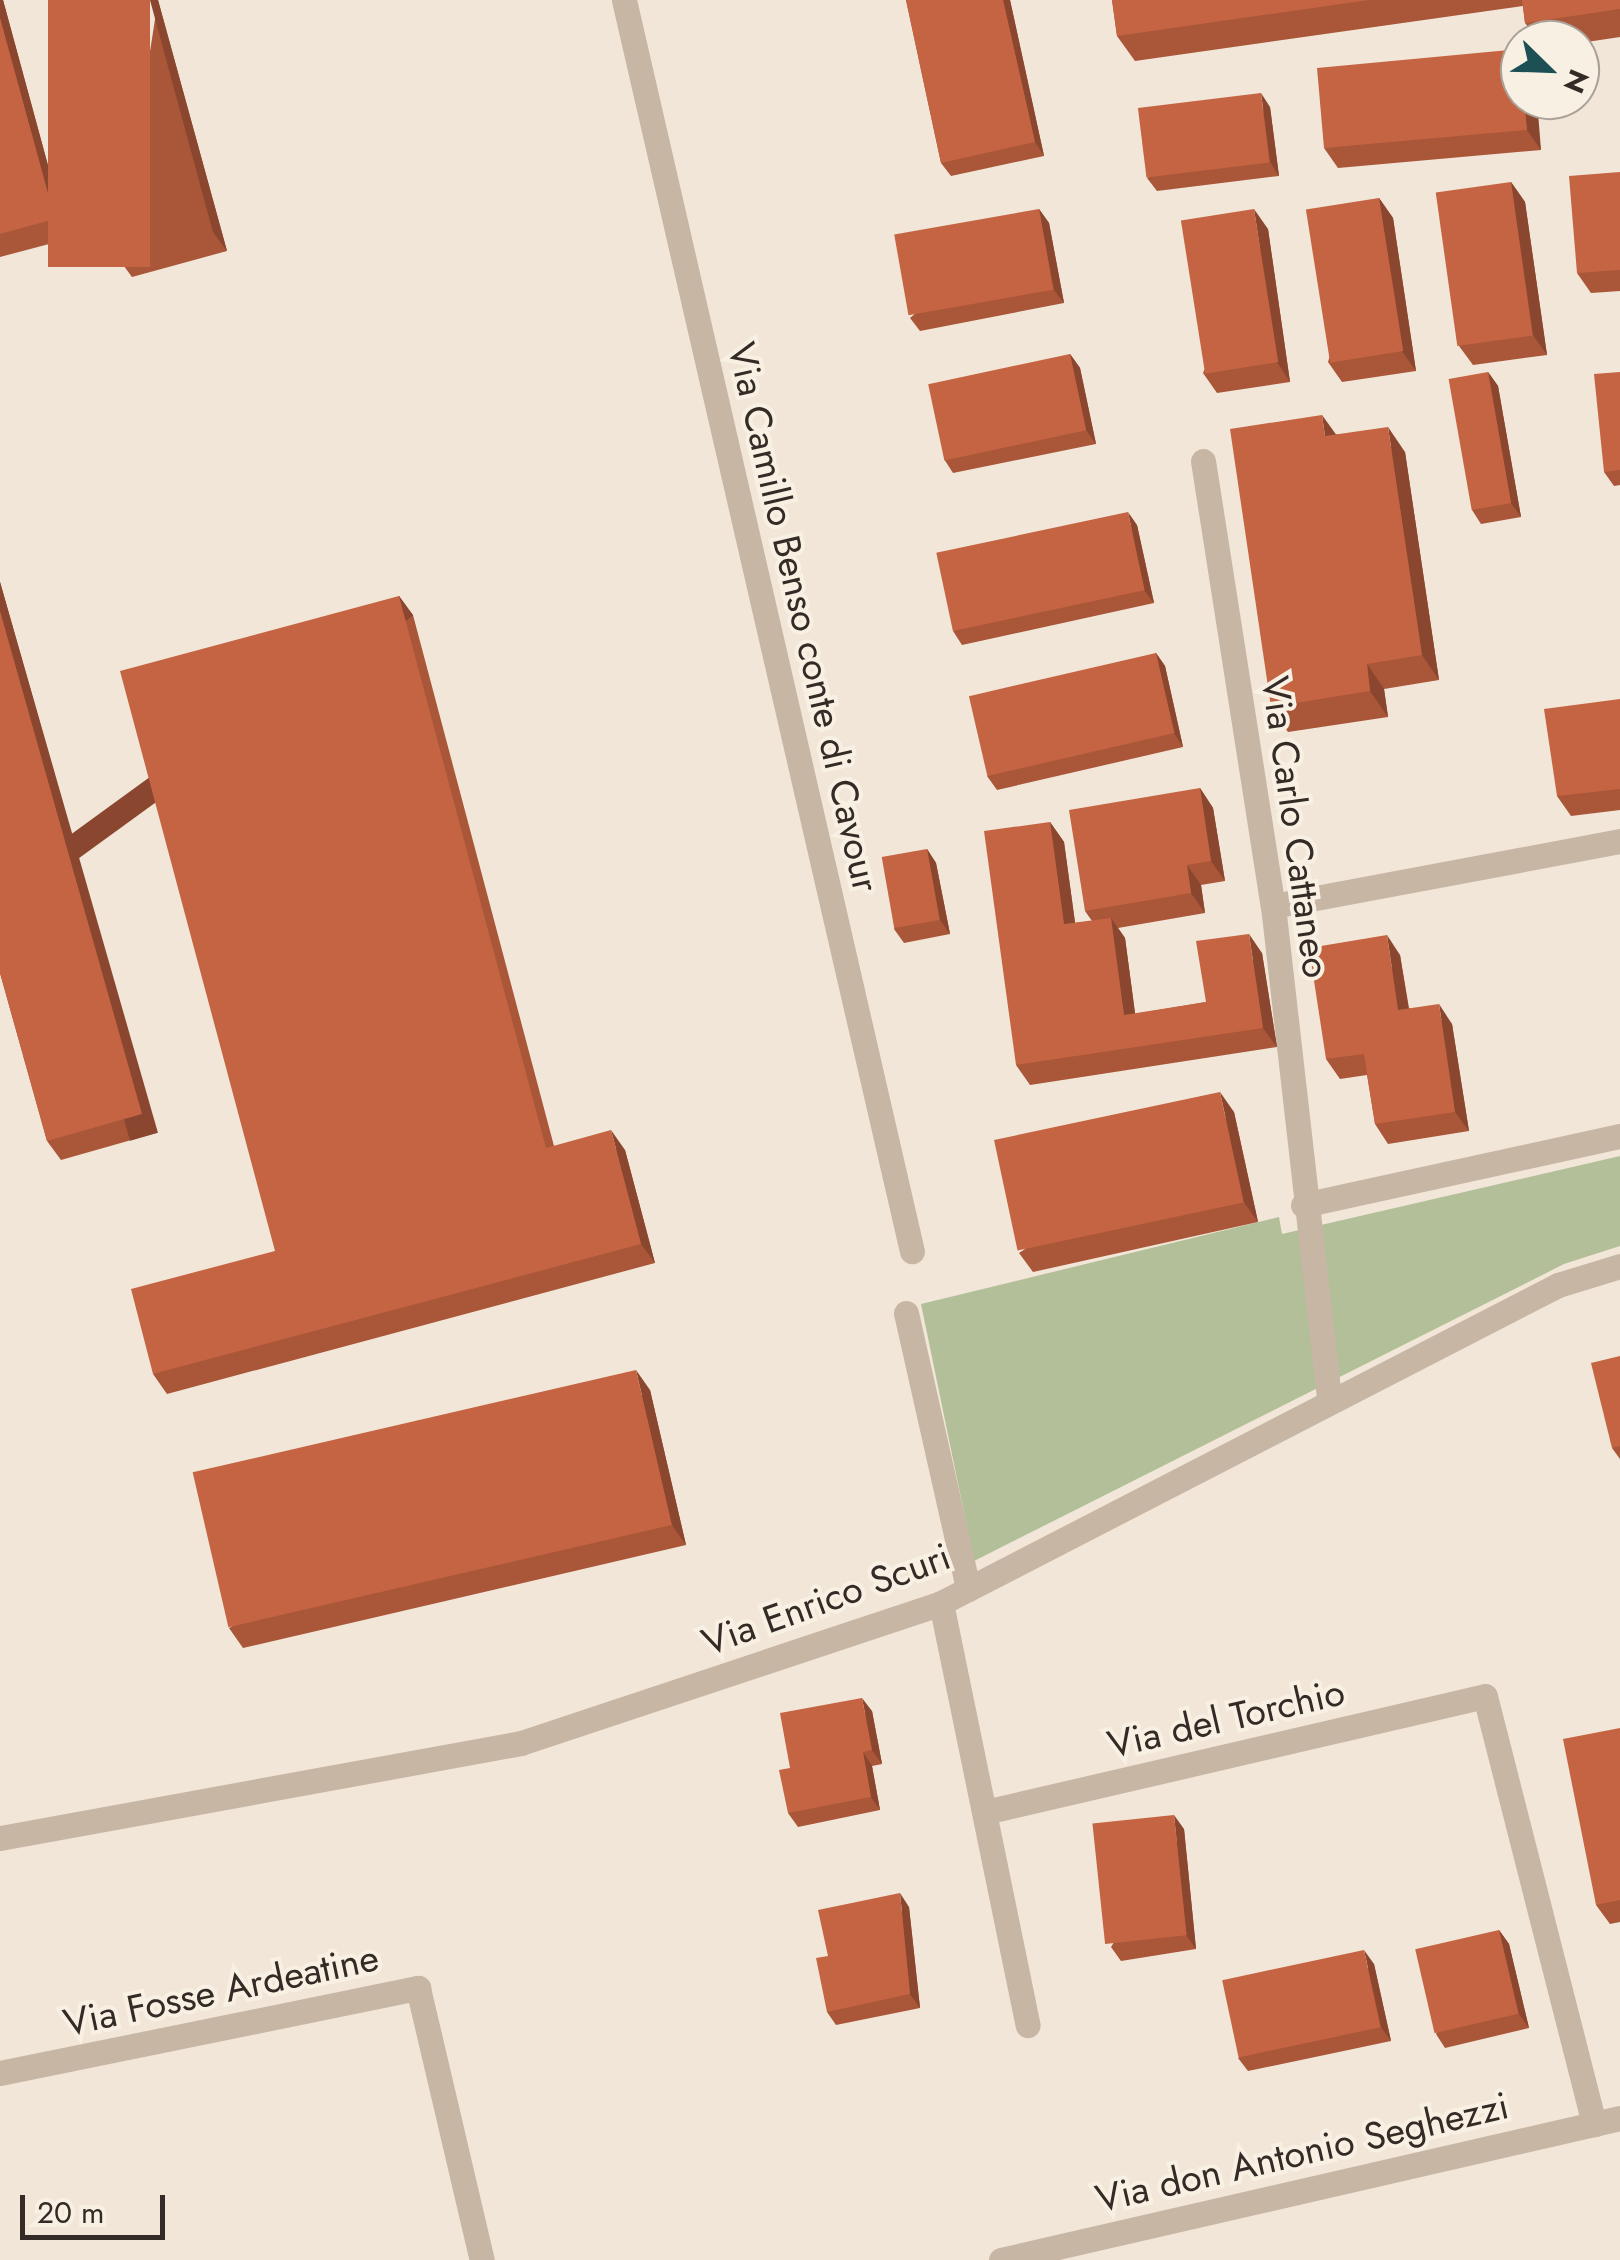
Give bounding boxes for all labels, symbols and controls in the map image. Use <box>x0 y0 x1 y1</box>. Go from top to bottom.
north arrow <box>1500 20 1600 120</box>
text: N <box>1553 63 1599 99</box>
street label: Via Camillo Benso conte di Cavour <box>719 338 889 896</box>
street label: Via Carlo Cattaneo <box>1252 673 1340 981</box>
street label: Via Enrico Scuri <box>696 1533 956 1665</box>
street label: Via del Torchio <box>1103 1669 1349 1767</box>
street label: Via Fosse Ardeatine <box>59 1934 383 2046</box>
street label: Via don Antonio Seghezzi <box>1091 2082 1513 2222</box>
scale bar <box>25 2175 170 2237</box>
text: 20 m <box>37 2191 104 2234</box>

